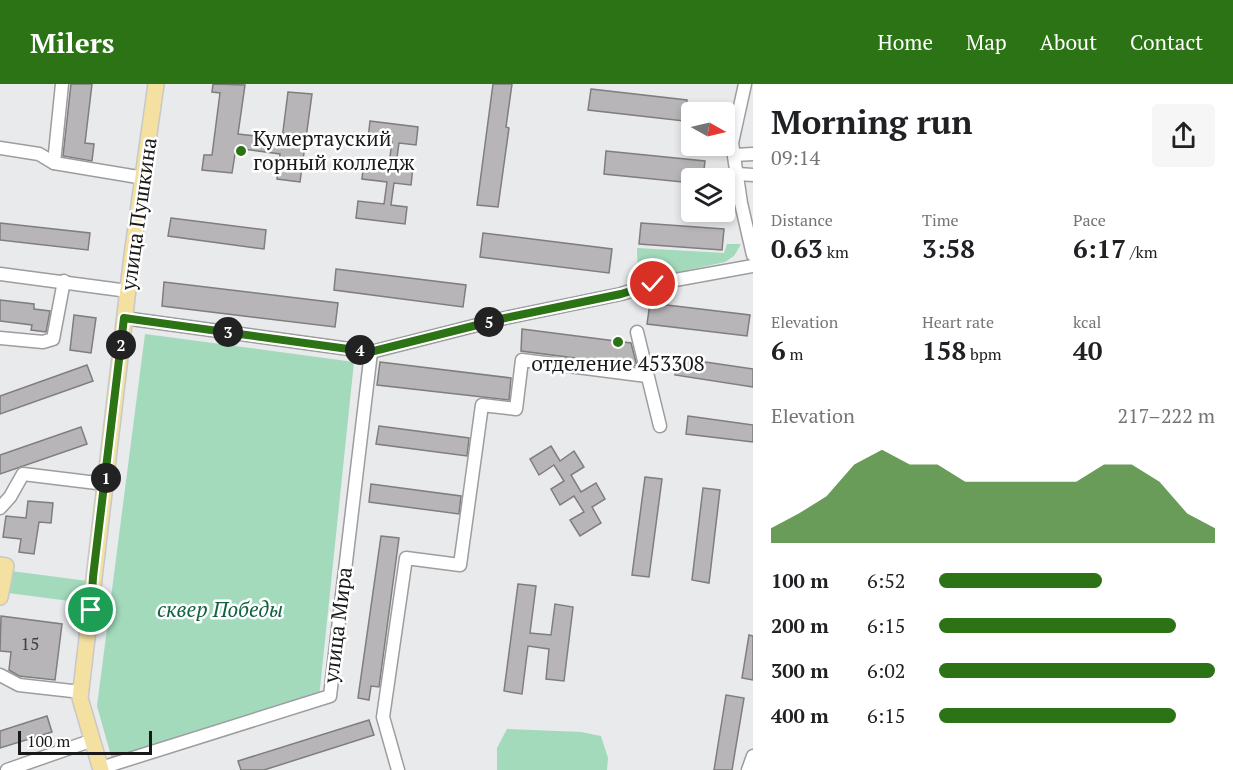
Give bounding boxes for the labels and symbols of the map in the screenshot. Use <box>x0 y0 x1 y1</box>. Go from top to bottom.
north arrow <box>681 102 735 156</box>
place label: Кумертауский горный колледж <box>253 124 415 176</box>
street label: улица Пушкина <box>113 135 163 293</box>
marker: Кумертауский горный колледж <box>234 144 248 158</box>
pin <box>627 258 678 309</box>
pin: 5 <box>474 307 504 337</box>
pin: 3 <box>213 317 243 347</box>
pin: 2 <box>106 330 136 360</box>
pin: 4 <box>345 335 375 365</box>
marker: отделение 453308 <box>611 335 625 349</box>
place label: отделение 453308 <box>531 349 705 377</box>
pin: 1 <box>91 463 121 493</box>
street label: улица Мира <box>316 565 358 685</box>
pin <box>65 584 116 635</box>
park label: сквер Победы <box>157 595 283 623</box>
house number: 15 <box>20 631 40 655</box>
scale bar <box>18 728 152 756</box>

